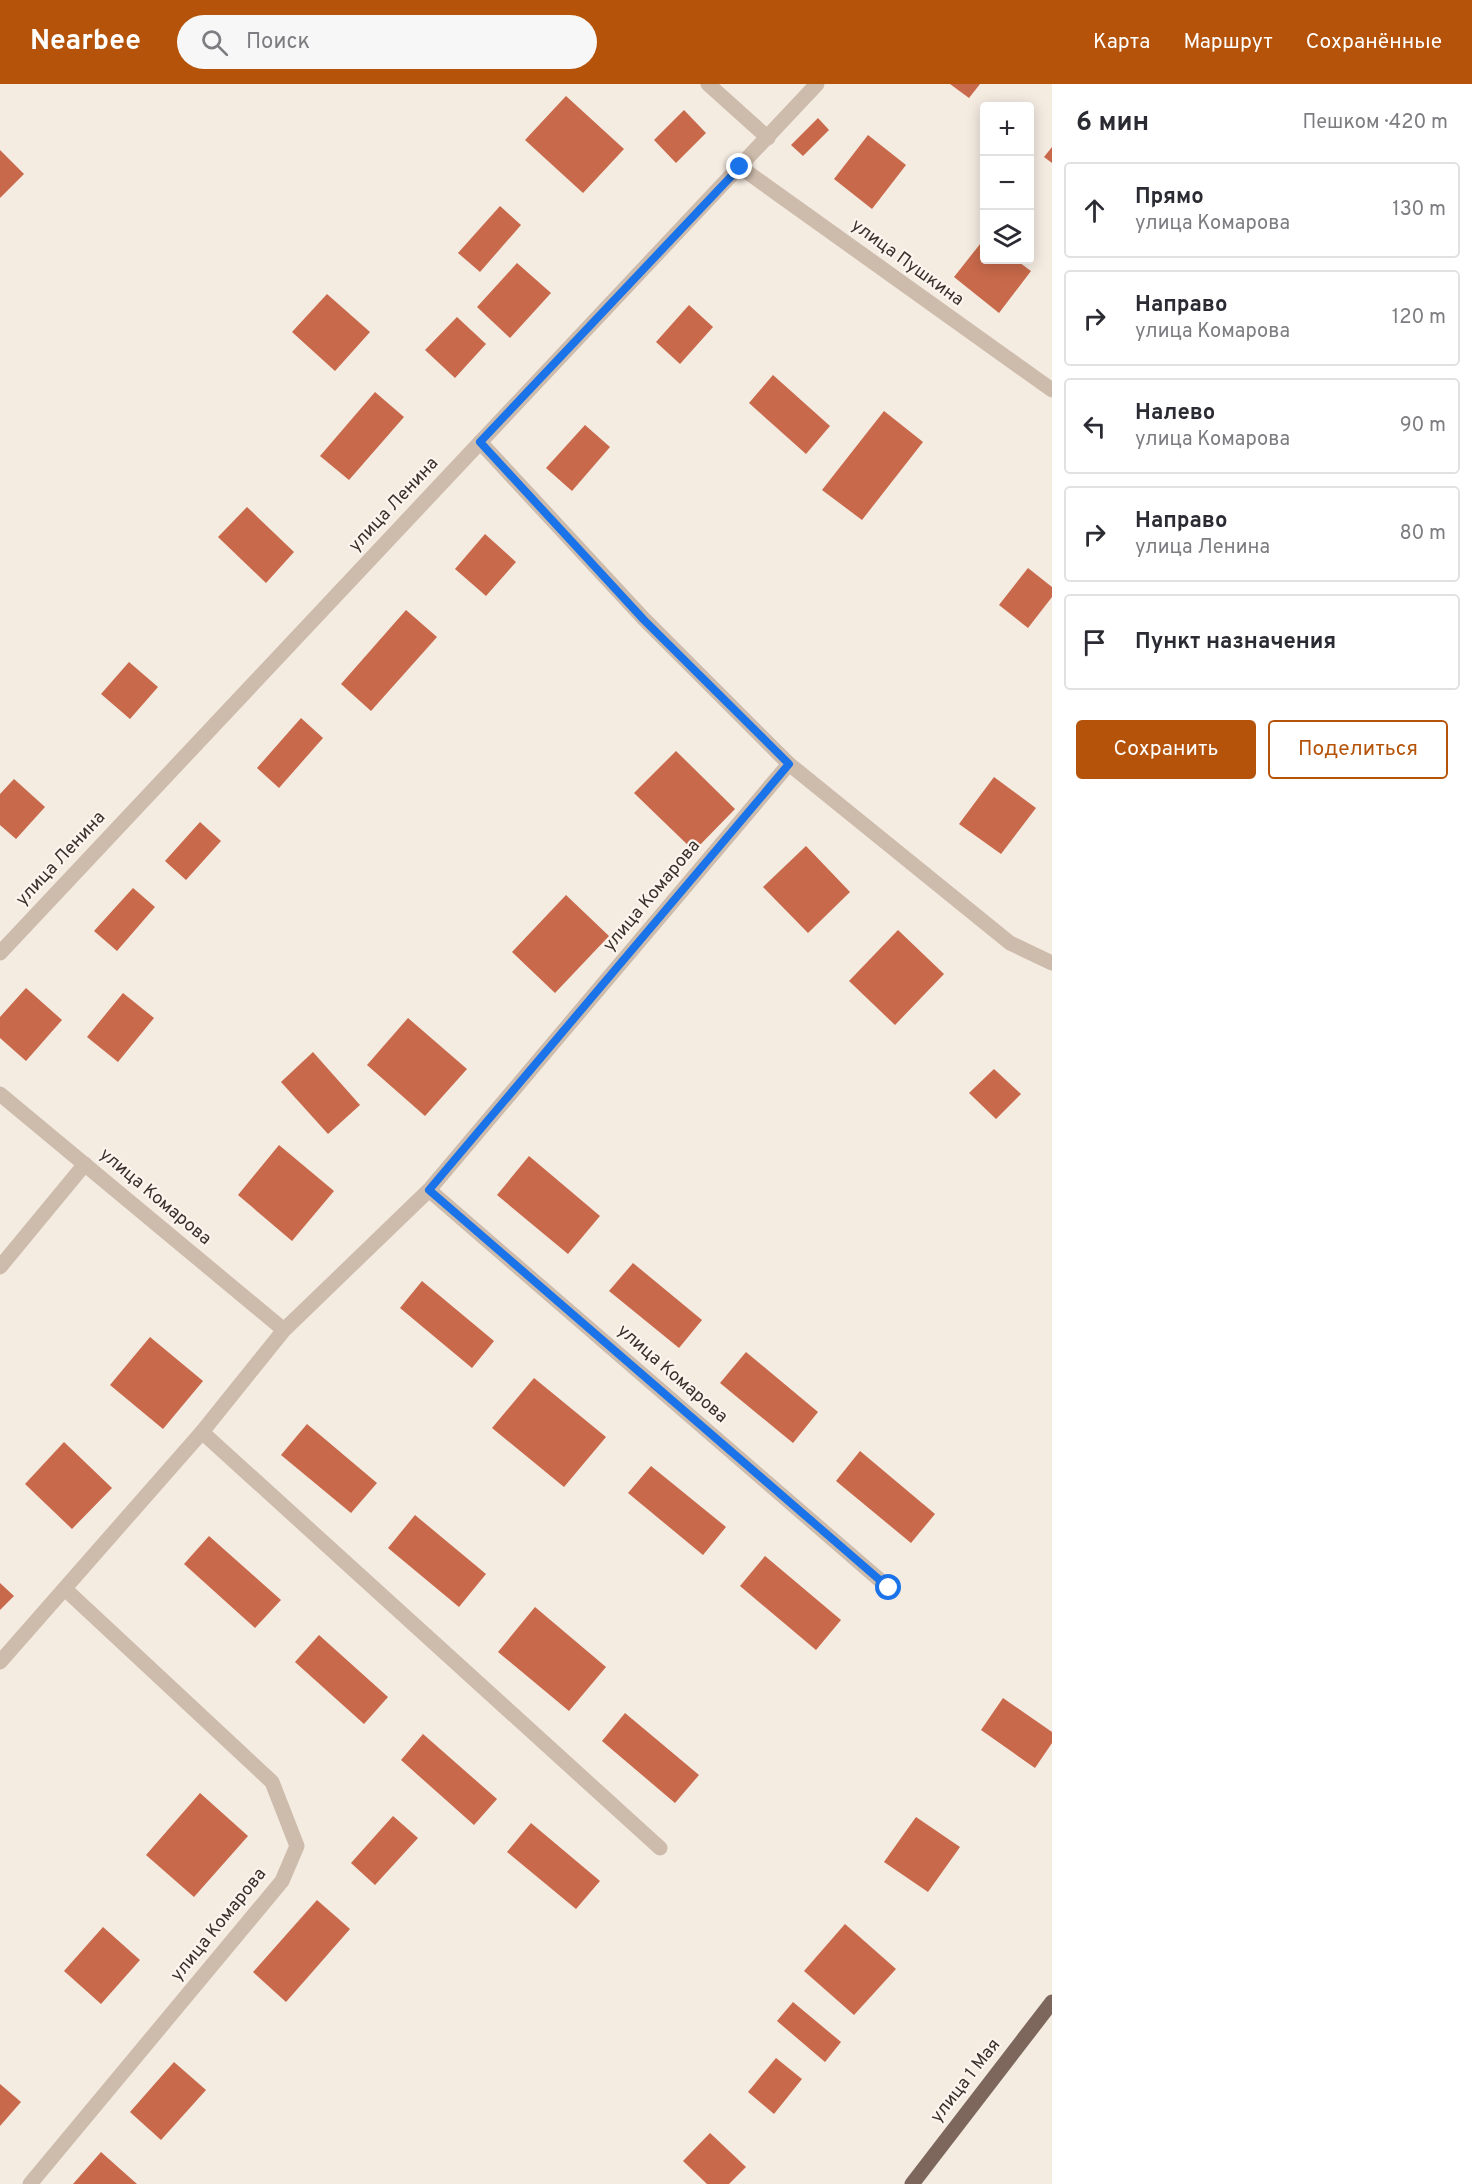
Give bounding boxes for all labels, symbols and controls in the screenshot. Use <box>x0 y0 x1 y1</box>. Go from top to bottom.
search box <box>177 15 597 69</box>
text: Nearbee <box>30 24 141 60</box>
icon: search <box>198 26 231 59</box>
text: Поиск <box>246 29 310 56</box>
text: Карта <box>1093 29 1150 56</box>
text: Маршрут <box>1183 29 1273 56</box>
text: Сохранённые <box>1306 29 1442 56</box>
map controls <box>980 102 1034 264</box>
button: + <box>980 102 1034 156</box>
text: 6 мин <box>1076 107 1149 140</box>
text: Пешком · 420 m <box>1302 110 1448 136</box>
route end <box>726 153 752 179</box>
button: − <box>980 156 1034 210</box>
text: Прямо <box>1135 184 1204 211</box>
icon: ahead <box>1078 194 1111 227</box>
text: 130 m <box>1392 197 1446 223</box>
button: layers <box>980 210 1034 264</box>
text: улица Комарова <box>1135 211 1290 237</box>
street label: улица Пушкина <box>846 214 968 312</box>
text: Направо <box>1135 292 1227 319</box>
icon: right <box>1078 302 1111 335</box>
text: 120 m <box>1392 305 1446 331</box>
text: улица Комарова <box>1135 319 1290 345</box>
text: Налево <box>1135 400 1215 427</box>
icon: left <box>1078 410 1111 443</box>
text: 90 m <box>1400 413 1446 439</box>
text: улица Комарова <box>1135 427 1290 453</box>
street label: улица Ленина <box>344 453 444 557</box>
text: Направо <box>1135 508 1227 535</box>
icon: right <box>1078 518 1111 551</box>
text: 80 m <box>1400 521 1446 547</box>
text: улица Ленина <box>1135 535 1270 561</box>
icon: arrive <box>1078 626 1111 659</box>
text: Пункт назначения <box>1135 629 1336 656</box>
button: Сохранить <box>1076 720 1256 779</box>
button: Поделиться <box>1268 720 1448 779</box>
street label: улица Ленина <box>11 807 111 911</box>
street label: улица Комарова <box>598 835 706 957</box>
street label: улица Комарова <box>94 1143 216 1251</box>
street label: улица Комарова <box>612 1320 732 1428</box>
route start <box>875 1574 901 1600</box>
street label: улица Комарова <box>166 1864 272 1986</box>
street label: улица 1 Мая <box>926 2034 1006 2128</box>

